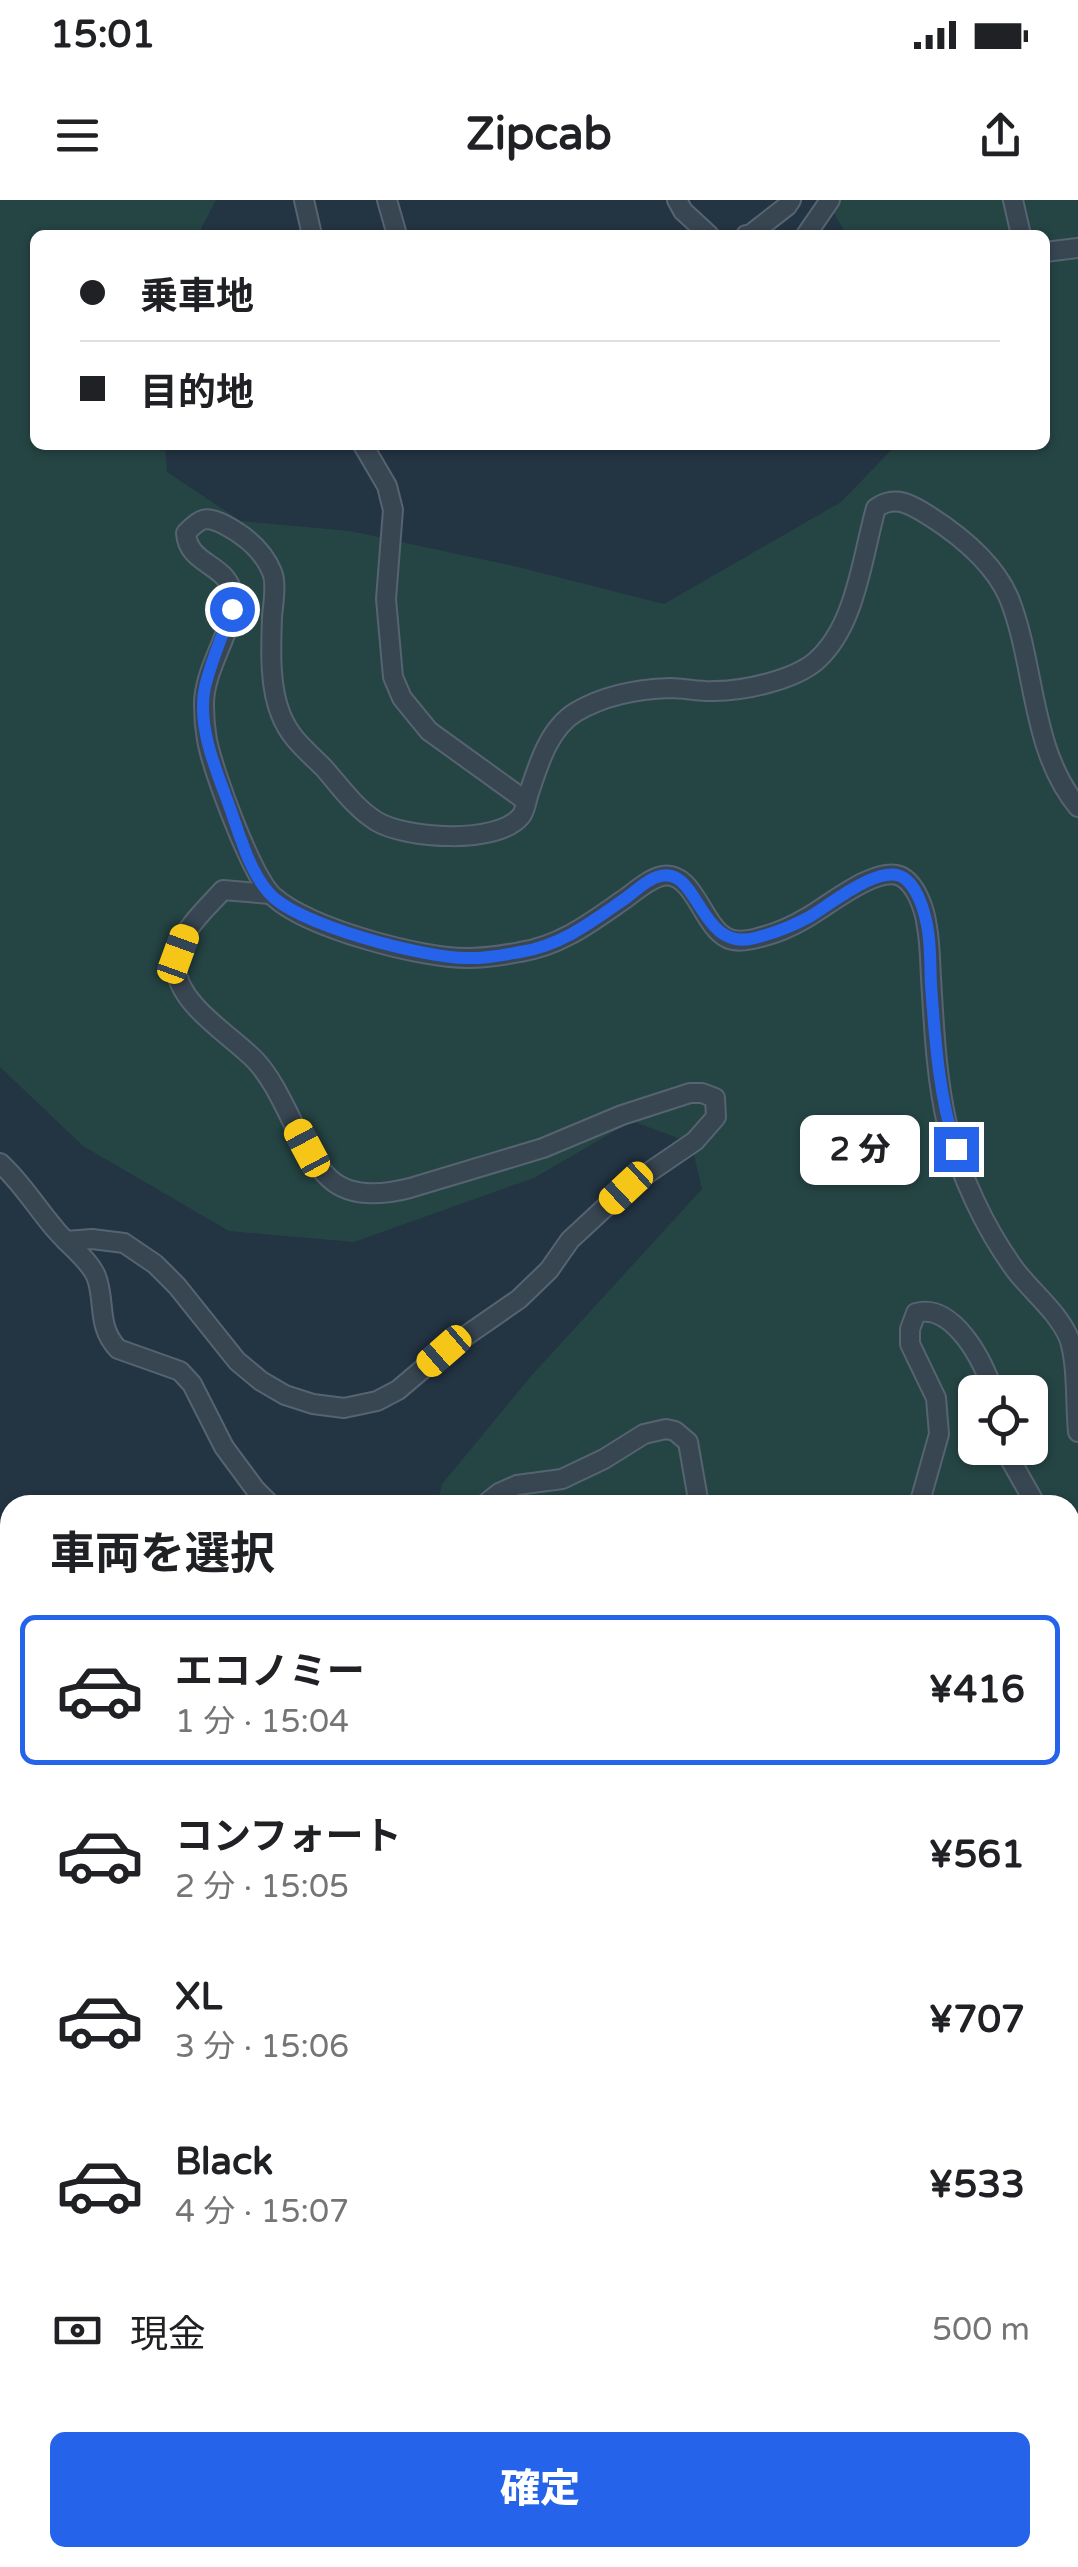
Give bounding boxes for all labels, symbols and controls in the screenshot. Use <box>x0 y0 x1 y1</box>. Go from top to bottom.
text: 15:01 <box>50 12 155 58</box>
icon: menu <box>50 108 105 163</box>
text: Zipcab <box>466 108 612 162</box>
icon: share <box>973 108 1028 163</box>
text: 乗車地 <box>140 274 254 320</box>
text: 目的地 <box>140 370 254 416</box>
route start <box>210 587 255 632</box>
car <box>154 921 202 987</box>
car <box>280 1114 334 1182</box>
callout: 2 分 <box>801 1114 921 1184</box>
route end <box>934 1127 979 1172</box>
text: 2 分 <box>830 1131 890 1169</box>
car <box>594 1157 658 1219</box>
car <box>412 1320 476 1382</box>
map controls <box>958 1375 1048 1465</box>
button: locate <box>958 1375 1048 1465</box>
text: 車両を選択 <box>50 1528 275 1582</box>
icon: car <box>55 1645 145 1735</box>
text: エコノミー <box>175 1649 365 1695</box>
text: ¥416 <box>928 1667 1025 1713</box>
text: 1 分 · 15:04 <box>175 1703 349 1741</box>
icon: car <box>55 1810 145 1900</box>
text: コンフォート <box>175 1814 402 1860</box>
text: ¥561 <box>928 1832 1025 1878</box>
text: 2 分 · 15:05 <box>175 1868 349 1906</box>
text: XL <box>175 1974 222 2020</box>
icon: car <box>55 1975 145 2065</box>
text: ¥707 <box>928 1997 1025 2043</box>
text: 3 分 · 15:06 <box>175 2028 349 2066</box>
text: Black <box>175 2139 273 2185</box>
icon: car <box>55 2140 145 2230</box>
text: ¥533 <box>928 2162 1025 2208</box>
text: 4 分 · 15:07 <box>175 2193 349 2231</box>
icon: cash <box>50 2303 105 2358</box>
text: 500 m <box>932 2311 1030 2349</box>
text: 現金 <box>130 2312 206 2358</box>
button: 確定 <box>50 2432 1030 2547</box>

